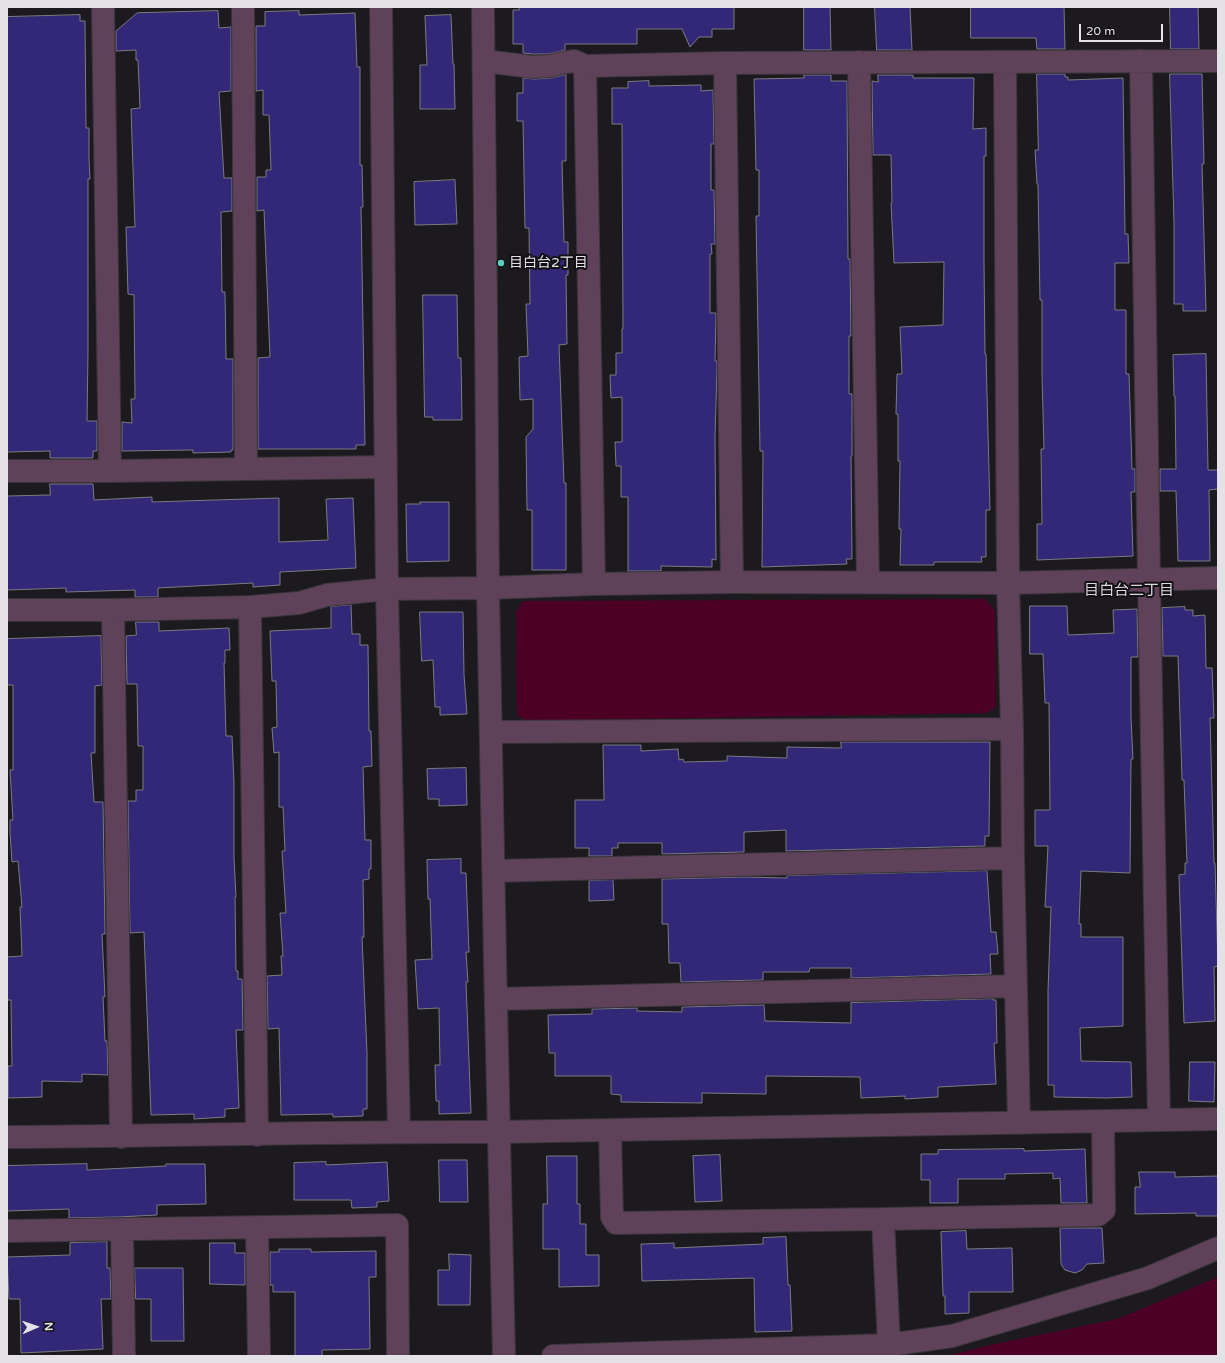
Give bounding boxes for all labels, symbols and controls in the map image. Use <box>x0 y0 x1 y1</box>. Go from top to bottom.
scale bar <box>1081 16 1165 42</box>
text: 20 m <box>1086 24 1115 38</box>
place label: 目白台2丁目 <box>509 255 588 271</box>
marker: 目白台2丁目 <box>496 258 506 268</box>
district label: 目白台二丁目 <box>1084 582 1174 600</box>
north arrow <box>16 1307 56 1347</box>
text: N <box>42 1322 55 1331</box>

